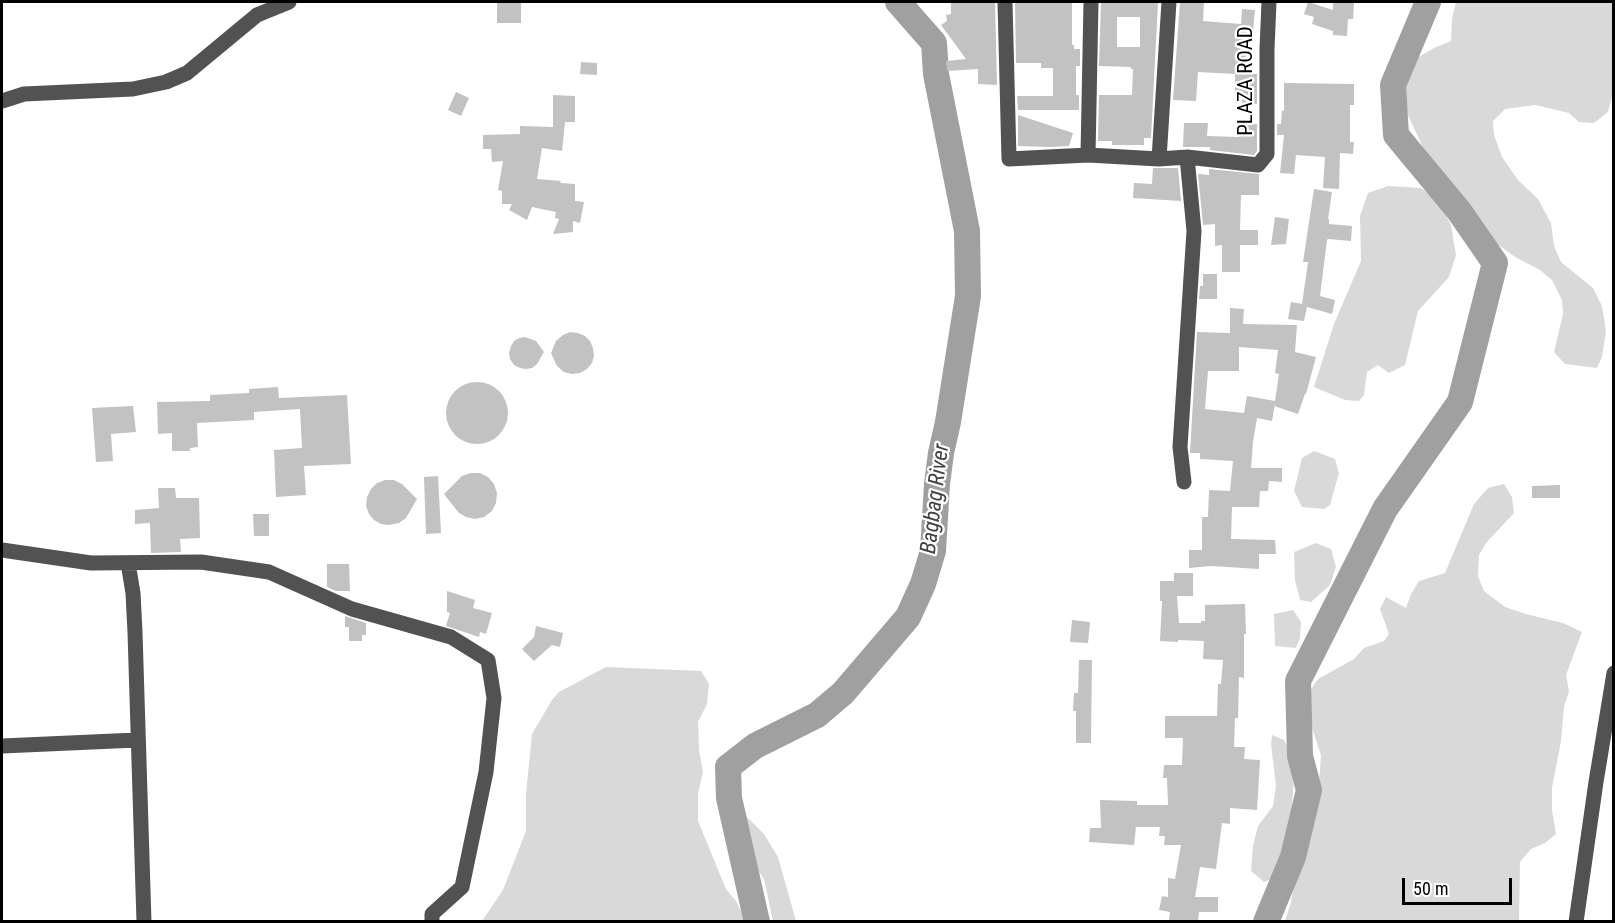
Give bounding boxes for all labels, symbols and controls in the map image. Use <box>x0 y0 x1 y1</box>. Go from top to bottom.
street label: PLAZA ROAD <box>1234 26 1260 136</box>
water label: Bagbag River <box>916 443 956 555</box>
scale bar <box>1405 866 1514 904</box>
text: 50 m <box>1413 878 1448 899</box>

